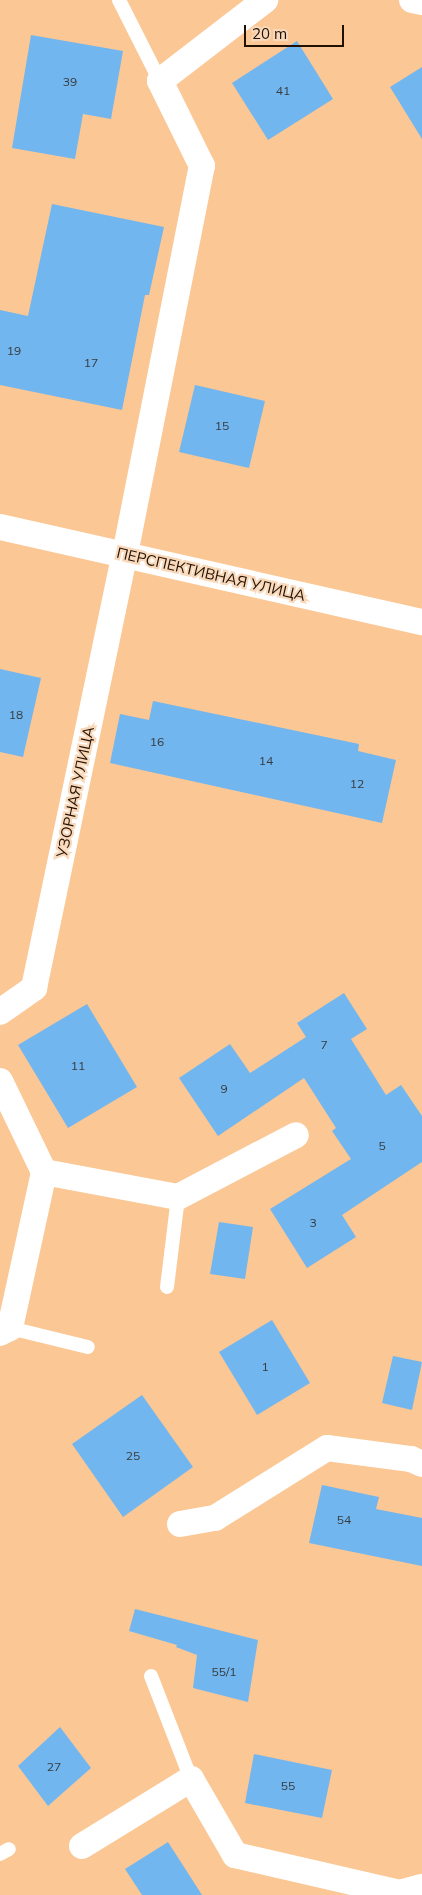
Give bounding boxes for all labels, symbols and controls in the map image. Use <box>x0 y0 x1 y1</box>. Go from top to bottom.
scale bar <box>247 15 347 47</box>
text: 20 m <box>252 24 287 43</box>
house number: 39 <box>63 75 77 89</box>
house number: 41 <box>276 84 290 98</box>
house number: 19 <box>7 344 21 358</box>
house number: 17 <box>84 356 98 370</box>
house number: 15 <box>215 419 229 433</box>
street label: ПЕРСПЕКТИВНАЯ УЛИЦА <box>115 544 307 604</box>
house number: 18 <box>9 708 23 722</box>
street label: УЗОРНАЯ УЛИЦА <box>52 725 98 859</box>
house number: 16 <box>150 735 164 749</box>
house number: 14 <box>259 754 273 768</box>
house number: 12 <box>350 777 364 791</box>
house number: 7 <box>320 1038 328 1052</box>
house number: 11 <box>71 1059 85 1073</box>
house number: 9 <box>220 1082 228 1096</box>
house number: 5 <box>378 1139 386 1153</box>
house number: 3 <box>309 1216 317 1230</box>
house number: 1 <box>261 1360 269 1374</box>
house number: 25 <box>126 1449 140 1463</box>
house number: 54 <box>337 1513 351 1527</box>
house number: 55/1 <box>211 1665 237 1679</box>
house number: 27 <box>47 1760 61 1774</box>
house number: 55 <box>281 1779 295 1793</box>

